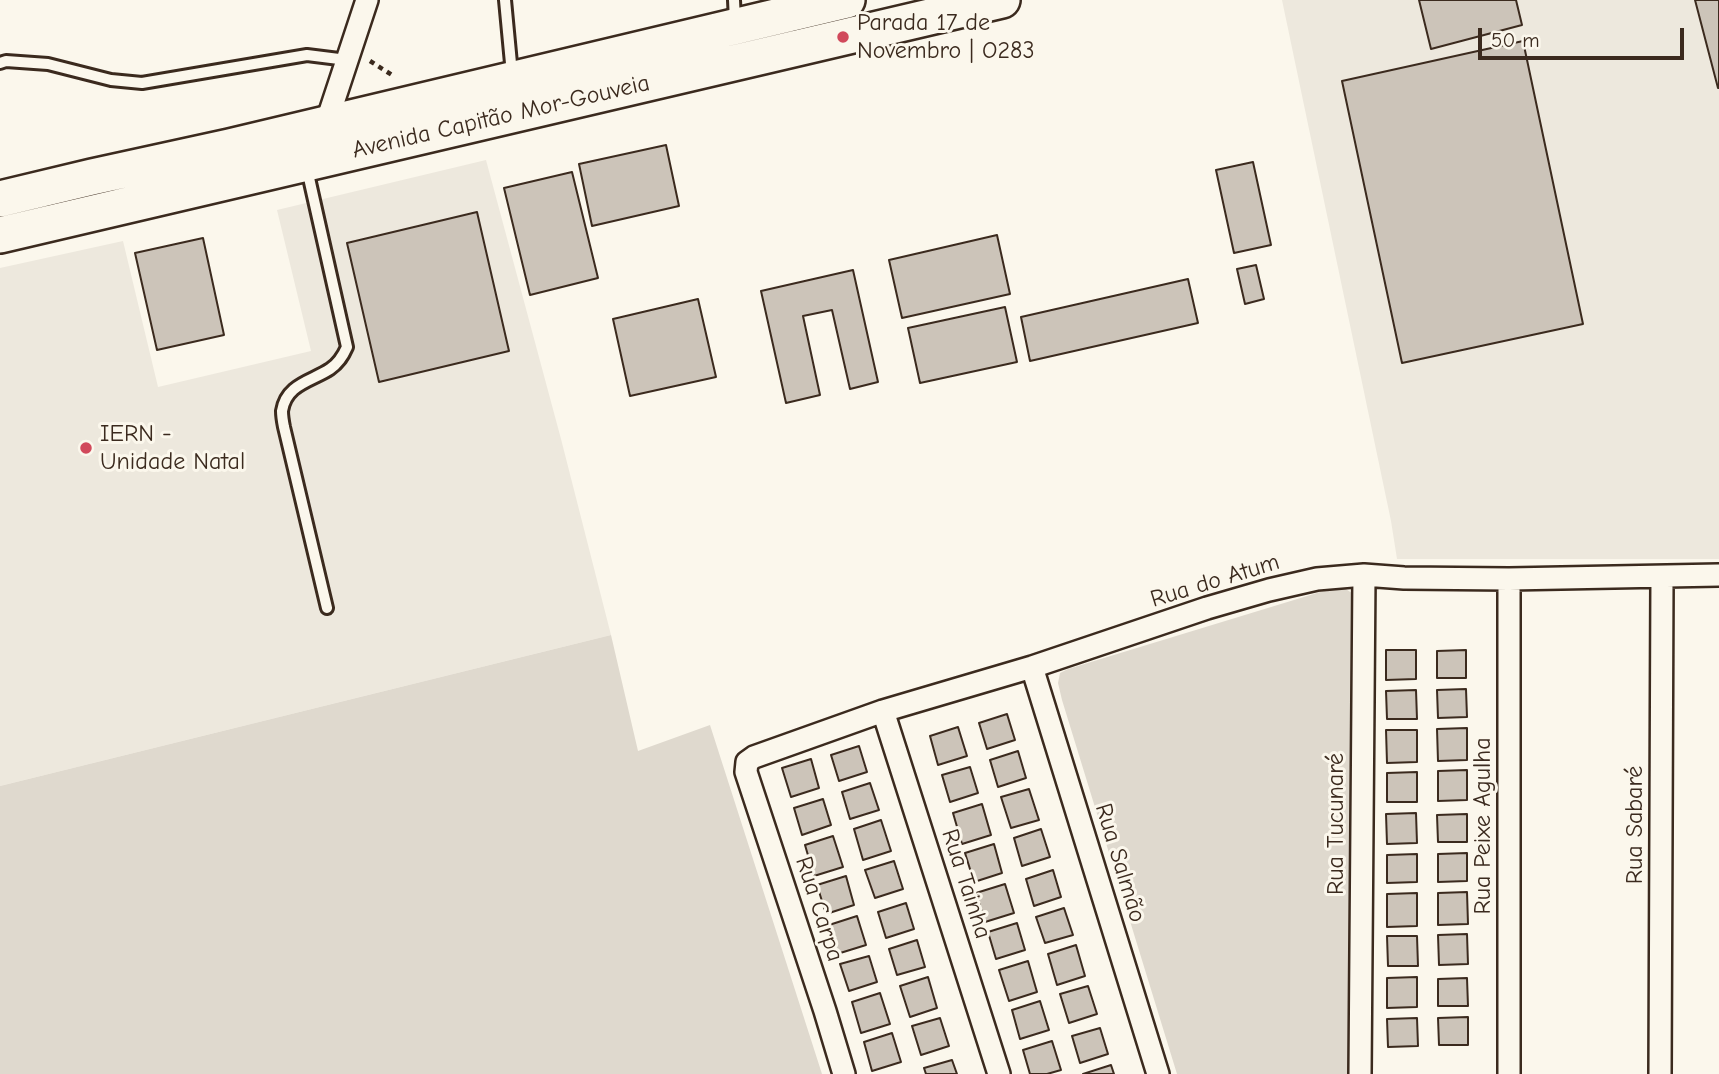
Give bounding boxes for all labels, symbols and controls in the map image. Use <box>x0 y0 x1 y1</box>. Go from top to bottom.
place label: Parada 17 de Novembro | O283 <box>857 9 1035 65</box>
scale bar <box>1481 14 1688 58</box>
text: 50 m <box>1491 28 1540 52</box>
marker: Parada 17 de Novembro | O283 <box>835 29 851 45</box>
street label: Avenida Capitão Mor-Gouveia <box>349 69 653 165</box>
place label: IERN - Unidade Natal <box>100 420 245 476</box>
marker: IERN - Unidade Natal <box>78 440 94 456</box>
street label: Rua do Atum <box>1147 548 1283 614</box>
street label: Rua Peixe Agulha <box>1469 737 1497 915</box>
street label: Rua Tucunaré <box>1322 753 1350 895</box>
street label: Rua Sabaré <box>1621 766 1649 884</box>
street label: Rua Salmão <box>1088 800 1152 926</box>
street label: Rua Tainha <box>935 826 997 942</box>
street label: Rua Carpa <box>789 853 849 965</box>

